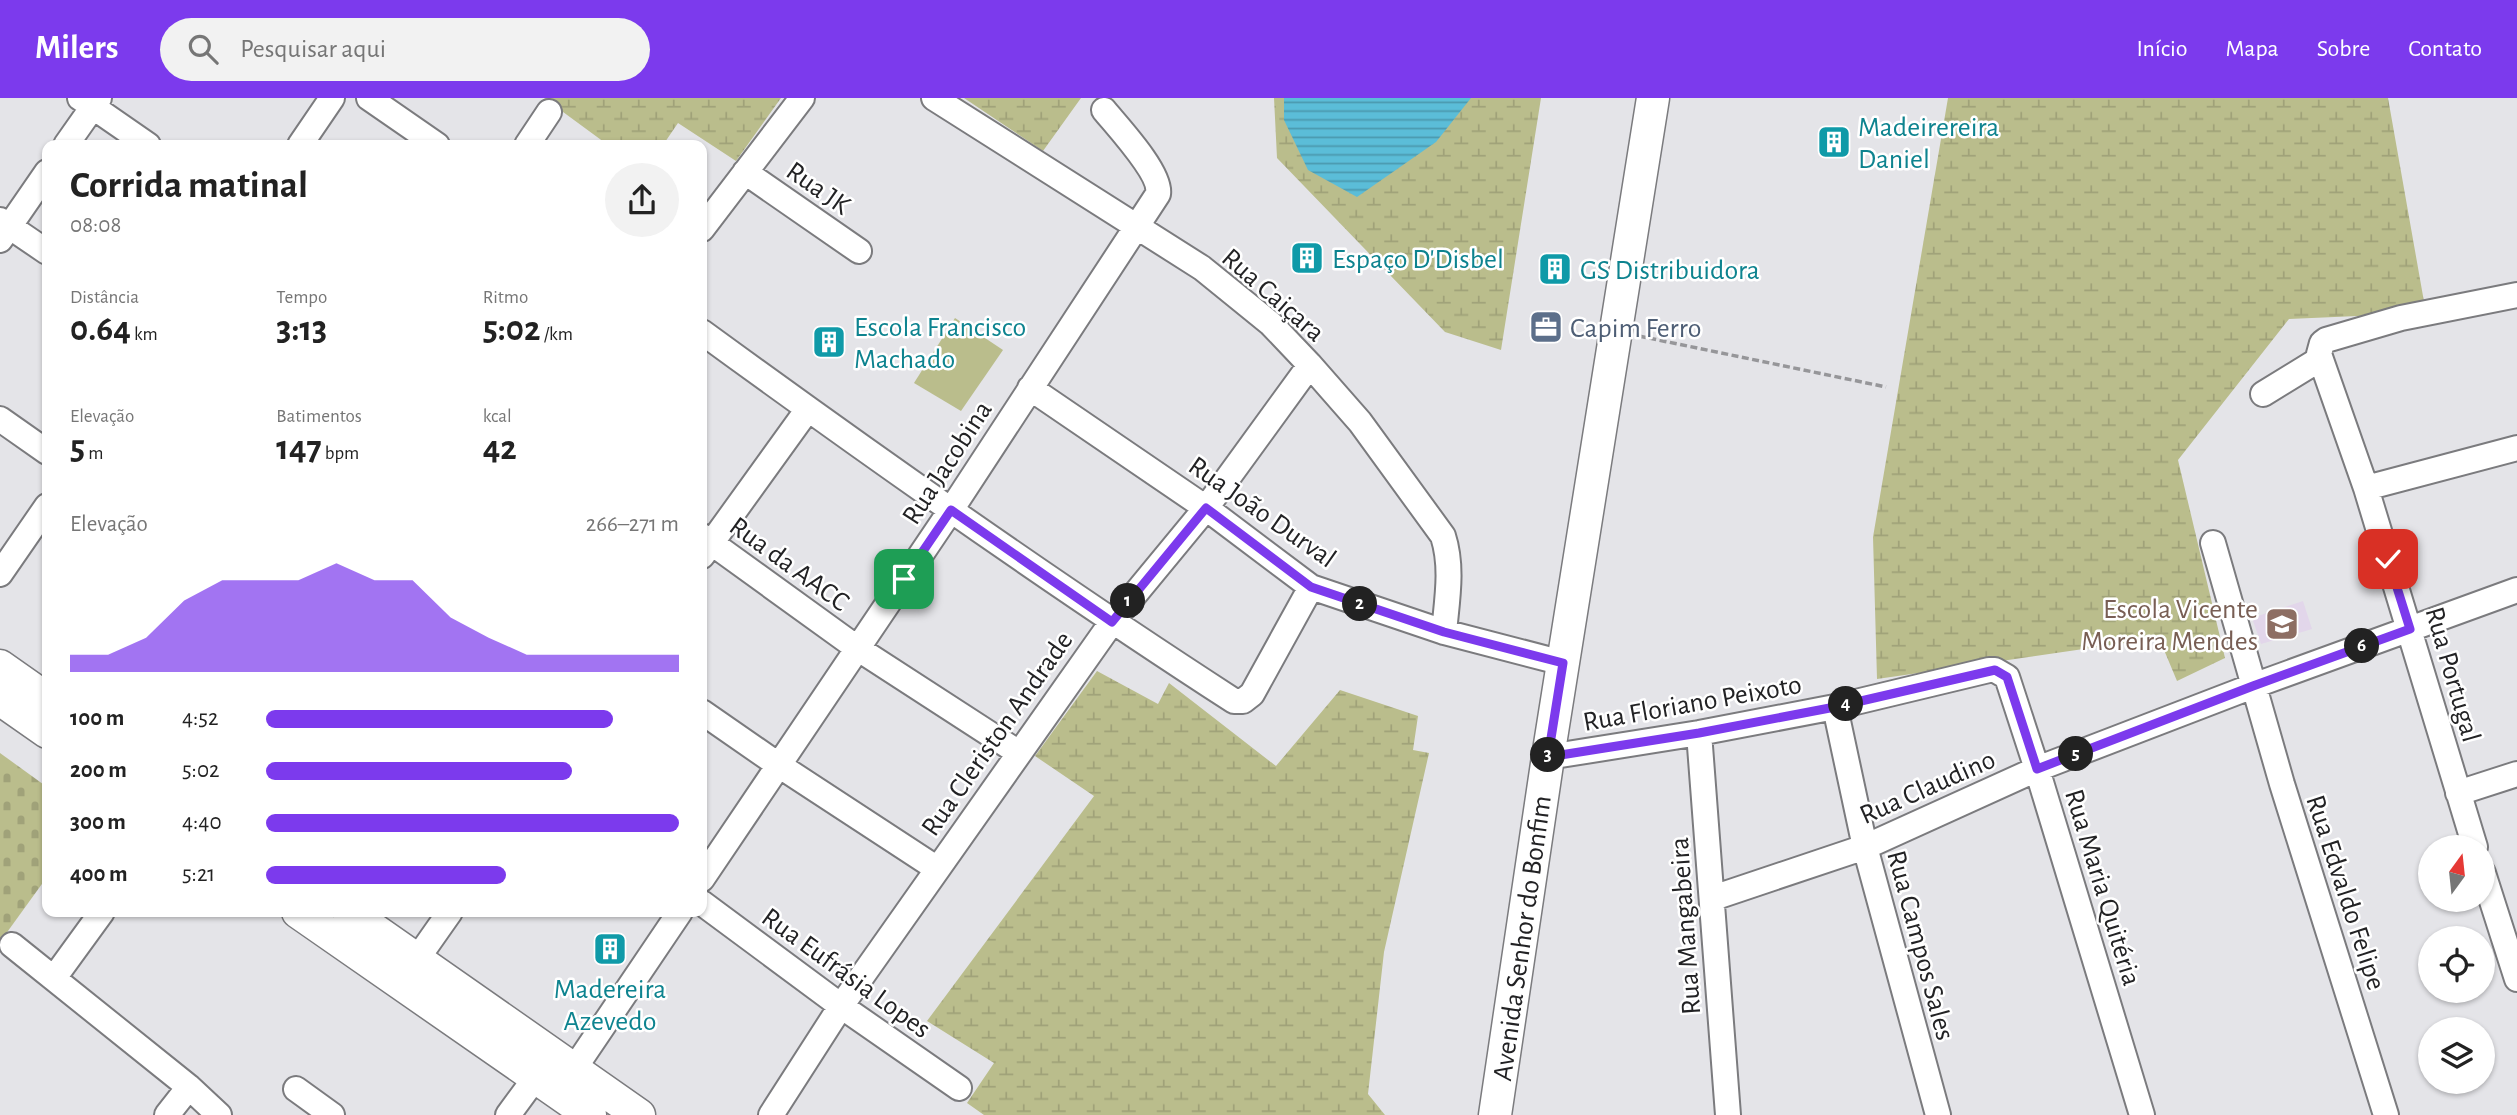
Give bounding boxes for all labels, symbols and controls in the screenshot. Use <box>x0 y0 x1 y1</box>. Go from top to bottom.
search box <box>160 18 650 81</box>
icon: search <box>184 30 222 68</box>
text: Milers <box>35 32 118 65</box>
text: Pesquisar aqui <box>240 36 386 62</box>
text: Início <box>2136 37 2188 61</box>
text: Mapa <box>2226 37 2279 61</box>
text: Sobre <box>2317 37 2370 61</box>
text: Contato <box>2408 37 2482 61</box>
place label: Madeirereira Daniel <box>1858 114 1999 174</box>
building icon: Madeirereira Daniel <box>1815 123 1853 161</box>
street label: Rua JK <box>781 157 855 221</box>
button: share <box>605 163 679 237</box>
text: Corrida matinal <box>70 167 308 205</box>
text: 08:08 <box>70 214 121 237</box>
building icon: Espaço D'Disbel <box>1288 239 1326 277</box>
street label: Rua Caiçara <box>1216 244 1329 347</box>
place label: Espaço D'Disbel <box>1332 246 1504 274</box>
building icon: GS Distribuidora <box>1536 250 1574 288</box>
place label: GS Distribuidora <box>1580 257 1760 285</box>
text: Distância <box>70 288 139 307</box>
text: Tempo <box>276 288 327 307</box>
text: Ritmo <box>483 288 528 307</box>
office icon: Capim Ferro <box>1527 308 1565 346</box>
text: 0.64 <box>70 312 131 347</box>
text: 3:13 <box>276 312 327 347</box>
text: 5:02 <box>483 312 541 347</box>
place label: Escola Francisco Machado <box>854 314 1026 374</box>
place label: Capim Ferro <box>1570 315 1701 343</box>
building icon: Escola Francisco Machado <box>810 323 848 361</box>
text: km <box>131 325 158 344</box>
text: /km <box>541 325 573 344</box>
street label: Rua Jacobina <box>898 396 998 530</box>
text: Elevação <box>70 407 134 426</box>
text: Batimentos <box>276 407 362 426</box>
text: kcal <box>483 407 512 426</box>
text: 5 <box>70 431 85 466</box>
text: 147 <box>276 431 322 466</box>
text: 42 <box>483 431 517 466</box>
text: m <box>85 444 103 463</box>
text: bpm <box>322 444 359 463</box>
street label: Rua João Durval <box>1183 452 1341 574</box>
street label: Rua da AACC <box>724 512 854 617</box>
text: Elevação <box>70 513 148 536</box>
text: 266–271 m <box>586 513 679 536</box>
pin <box>2358 529 2418 589</box>
icon: check <box>2369 540 2407 578</box>
pin <box>874 549 934 609</box>
icon: arrive <box>885 560 923 598</box>
pin: 1 <box>1110 584 1146 618</box>
pin: 2 <box>1342 587 1378 622</box>
text: 1 <box>1124 591 1131 610</box>
text: 2 <box>1355 594 1364 613</box>
place label: Escola Vicente Moreira Mendes <box>2081 596 2258 656</box>
street label: Rua Portugal <box>2419 604 2485 745</box>
school or university icon: Escola Vicente Moreira Mendes <box>2263 605 2301 643</box>
street label: Rua Cleriston Andrade <box>917 627 1079 841</box>
pin: 6 <box>2344 628 2380 664</box>
text: 6 <box>2357 636 2366 655</box>
street label: Rua Floriano Peixoto <box>1581 671 1804 737</box>
pin: 4 <box>1828 686 1864 722</box>
text: 4 <box>1841 694 1850 713</box>
text: 100 m <box>70 707 124 730</box>
text: 4:52 <box>182 707 218 730</box>
pin: 5 <box>2058 736 2094 772</box>
pin: 3 <box>1530 738 1566 772</box>
text: 5 <box>2071 744 2080 763</box>
text: 3 <box>1543 745 1552 764</box>
street label: Rua Claudino <box>1856 746 2000 830</box>
text: 200 m <box>70 759 127 782</box>
text: 5:02 <box>182 759 220 782</box>
street label: Rua Maria Quitéria <box>2059 786 2145 989</box>
street label: Rua Edvaldo Felipe <box>2300 792 2390 994</box>
street label: Avenida Senhor do Bonfim <box>1489 794 1557 1083</box>
text: 300 m <box>70 811 126 834</box>
text: 4:40 <box>182 811 222 834</box>
north arrow <box>2418 835 2496 912</box>
map controls <box>2418 835 2495 1094</box>
street label: Rua Mangabeira <box>1666 836 1706 1015</box>
street label: Rua Campos Sales <box>1881 848 1959 1043</box>
text: 400 m <box>70 863 128 886</box>
text: 5:21 <box>182 863 215 886</box>
street label: Rua Eufrásia Lopes <box>756 903 935 1044</box>
button: locate <box>2418 926 2495 1003</box>
building icon: Madereira Azevedo <box>591 930 629 968</box>
place label: Madereira Azevedo <box>554 976 666 1036</box>
button: layers <box>2418 1017 2495 1094</box>

